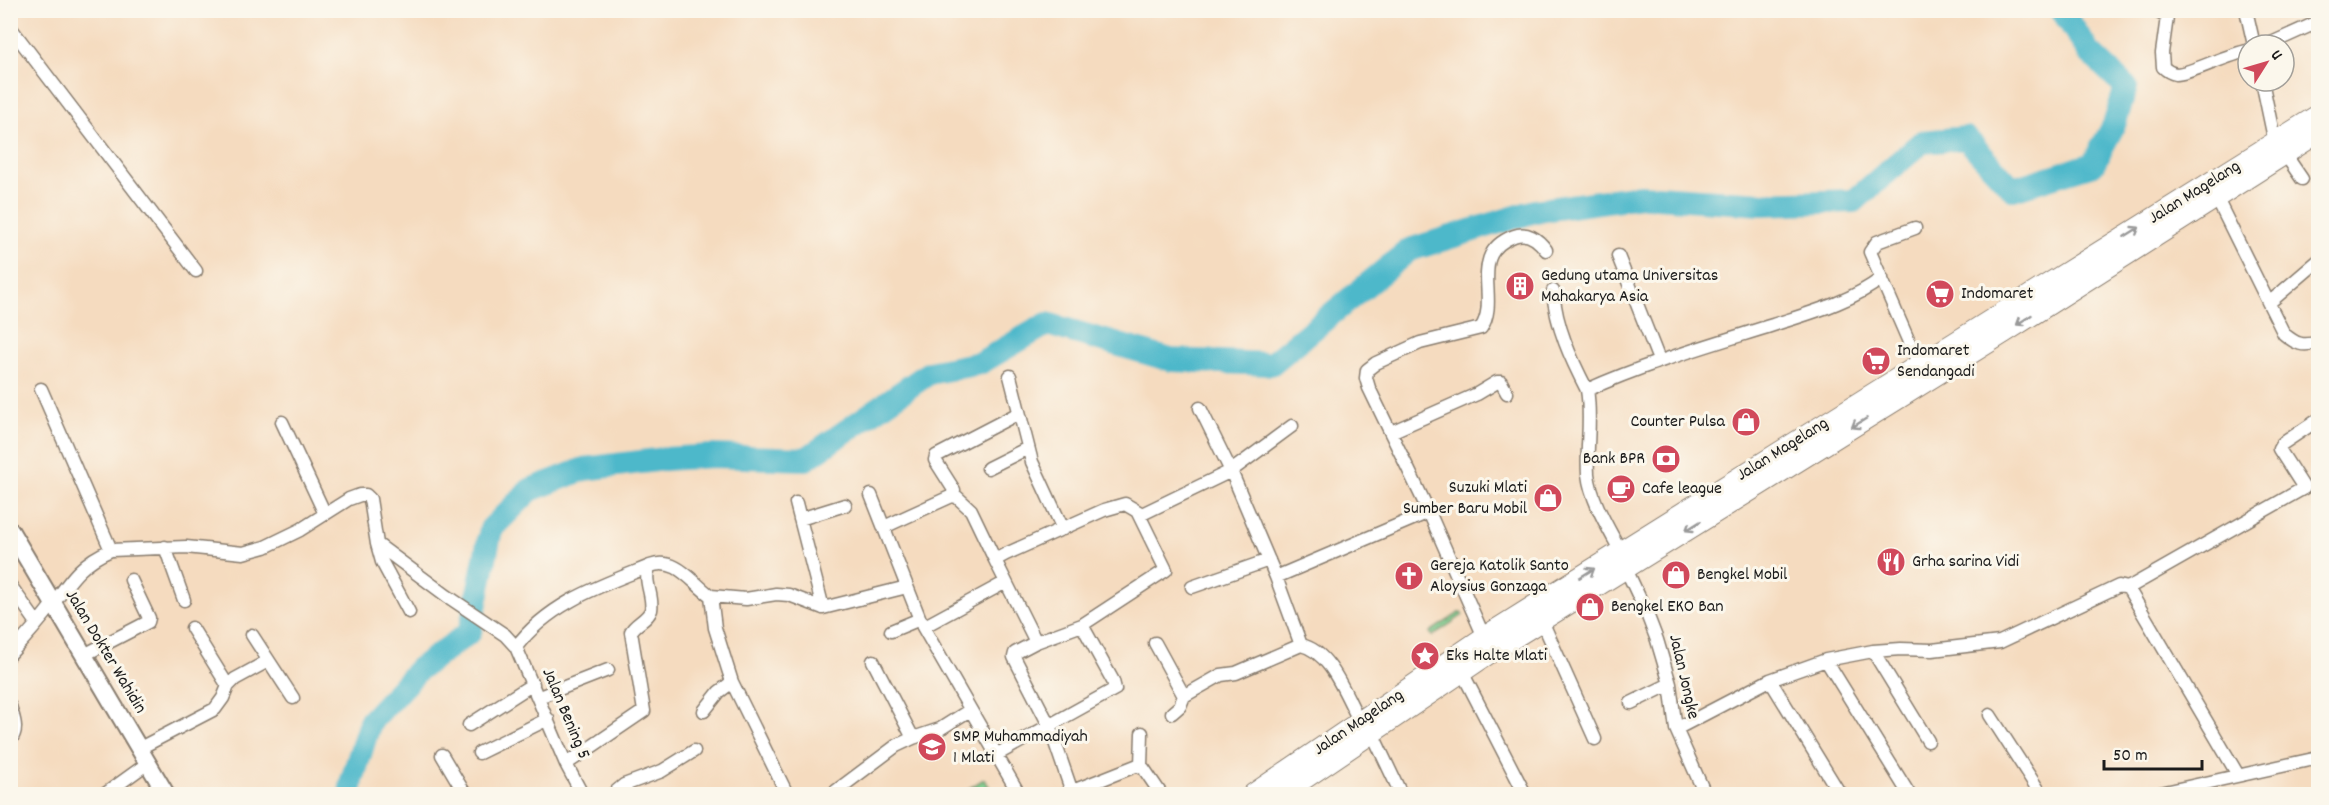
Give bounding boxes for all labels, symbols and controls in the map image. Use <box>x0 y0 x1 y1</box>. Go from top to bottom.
north arrow <box>2236 33 2296 93</box>
text: U <box>2264 45 2288 66</box>
street label: Jalan Magelang <box>2144 155 2246 231</box>
one-way arrow <box>2123 226 2140 239</box>
place label: Gedung utama Universitas Mahakarya Asia <box>1541 264 1718 310</box>
building icon: Gedung utama Universitas Mahakarya Asia <box>1504 270 1536 302</box>
supermarket icon: Indomaret <box>1924 278 1956 310</box>
place label: Indomaret <box>1961 282 2034 307</box>
one-way arrow <box>2016 314 2033 326</box>
place label: Indomaret Sendangadi <box>1897 339 1974 385</box>
supermarket icon: Indomaret Sendangadi <box>1860 345 1892 377</box>
shop icon: Counter Pulsa <box>1730 406 1762 438</box>
place label: Counter Pulsa <box>1630 410 1726 435</box>
street label: Jalan Magelang <box>1732 412 1834 488</box>
one-way arrow <box>1851 418 1868 430</box>
bank icon: Bank BPR <box>1650 443 1682 475</box>
place label: Bank BPR <box>1583 447 1645 472</box>
cafe icon: Cafe league <box>1605 473 1637 505</box>
place label: Suzuki Mlati Sumber Baru Mobil <box>1403 476 1528 522</box>
place label: Cafe league <box>1642 477 1722 502</box>
shop icon: Suzuki Mlati Sumber Baru Mobil <box>1532 482 1564 514</box>
one-way arrow <box>1685 521 1702 533</box>
restaurant icon: Grha sarina Vidi <box>1875 546 1907 578</box>
place label: Grha sarina Vidi <box>1912 550 2019 575</box>
place label: Gereja Katolik Santo Aloysius Gonzaga <box>1430 554 1569 600</box>
shop icon: Bengkel Mobil <box>1660 559 1692 591</box>
church icon: Gereja Katolik Santo Aloysius Gonzaga <box>1393 560 1425 592</box>
place label: Bengkel Mobil <box>1697 563 1788 588</box>
one-way arrow <box>1578 566 1595 578</box>
street label: Jalan Dokter Wahidin <box>58 585 152 719</box>
shop icon: Bengkel EKO Ban <box>1574 591 1606 623</box>
place label: Bengkel EKO Ban <box>1611 595 1724 620</box>
street label: Jalan Jongke <box>1661 632 1705 722</box>
place icon: Eks Halte Mlati <box>1409 640 1441 672</box>
place label: Eks Halte Mlati <box>1446 644 1547 669</box>
street label: Jalan Bening 5 <box>535 665 595 763</box>
street label: Jalan Magelang <box>1309 684 1409 762</box>
place label: SMP Muhammadiyah 1 Mlati <box>953 725 1088 771</box>
school or university icon: SMP Muhammadiyah 1 Mlati <box>916 731 948 763</box>
scale bar <box>2104 733 2202 771</box>
text: 50 m <box>2113 744 2148 769</box>

